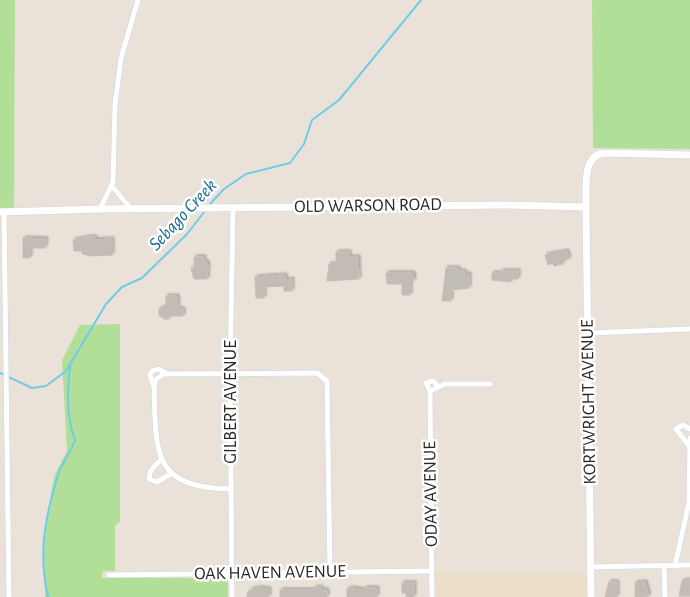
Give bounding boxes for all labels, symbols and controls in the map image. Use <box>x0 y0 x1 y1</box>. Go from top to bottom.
water label: Sebago Creek <box>146 176 221 254</box>
street label: OLD WARSON ROAD <box>294 196 442 216</box>
street label: KORTWRIGHT AVENUE <box>579 319 599 485</box>
street label: GILBERT AVENUE <box>222 340 240 464</box>
street label: ODAY AVENUE <box>421 441 441 547</box>
street label: OAK HAVEN AVENUE <box>194 563 346 583</box>

